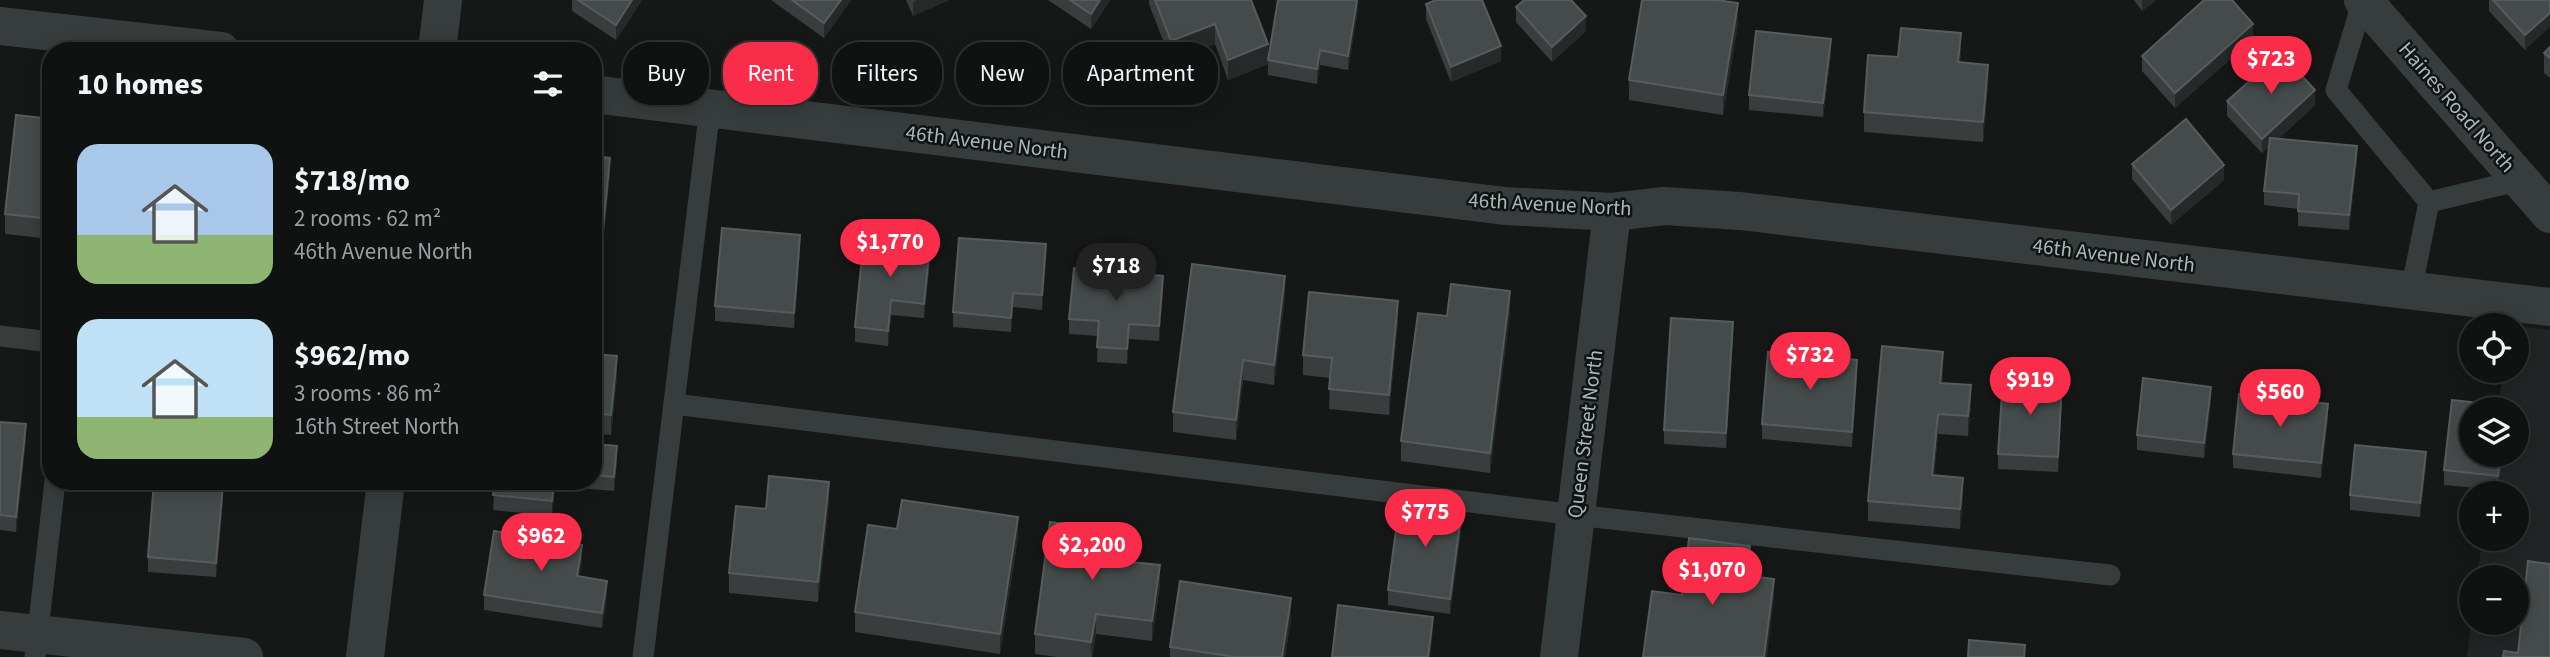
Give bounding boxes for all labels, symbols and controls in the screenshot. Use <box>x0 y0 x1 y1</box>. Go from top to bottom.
street label: Haines Road North <box>2392 35 2522 179</box>
pin: $723 <box>2230 36 2312 96</box>
chip: Buy <box>623 42 709 105</box>
chip: Rent <box>723 42 818 105</box>
chip: Filters <box>832 42 942 105</box>
chip: New <box>956 42 1049 105</box>
chip: Apartment <box>1063 42 1218 105</box>
text: $723 <box>2247 42 2295 75</box>
text: 10 homes <box>77 63 203 106</box>
icon: filters <box>529 65 567 103</box>
street label: 46th Avenue North <box>904 117 1070 167</box>
text: $718/mo <box>294 159 410 202</box>
icon: home <box>133 172 217 256</box>
street label: 46th Avenue North <box>1468 185 1632 223</box>
text: 2 rooms · 62 m² <box>294 202 441 235</box>
pin: $1,770 <box>833 219 947 279</box>
text: $1,770 <box>856 225 924 258</box>
street label: 46th Avenue North <box>2031 230 2197 280</box>
text: 46th Avenue North <box>294 235 473 268</box>
pin: $718 <box>1075 244 1157 303</box>
text: $718 <box>1092 249 1140 282</box>
map controls <box>2459 313 2529 635</box>
button: locate <box>2459 313 2529 383</box>
pin: $732 <box>1769 332 1851 392</box>
text: $962/mo <box>294 334 410 377</box>
text: $732 <box>1786 338 1834 371</box>
icon: home <box>133 347 217 431</box>
street label: Queen Street North <box>1560 348 1610 520</box>
pin: $919 <box>1989 358 2071 417</box>
text: $919 <box>2006 363 2054 396</box>
pin: $560 <box>2239 370 2321 429</box>
text: $560 <box>2256 375 2304 408</box>
text: 3 rooms · 86 m² <box>294 377 441 410</box>
button: layers <box>2459 397 2529 467</box>
text: 16th Street North <box>294 410 460 443</box>
button: + <box>2459 481 2529 551</box>
pin: $775 <box>1384 490 1466 549</box>
text: $775 <box>1401 495 1449 528</box>
pin: $962 <box>500 514 582 573</box>
text: $962 <box>517 519 565 552</box>
pin: $2,200 <box>1035 522 1149 582</box>
text: $2,200 <box>1058 528 1126 561</box>
pin: $1,070 <box>1655 548 1769 607</box>
text: $1,070 <box>1678 553 1746 586</box>
button: − <box>2459 565 2529 635</box>

